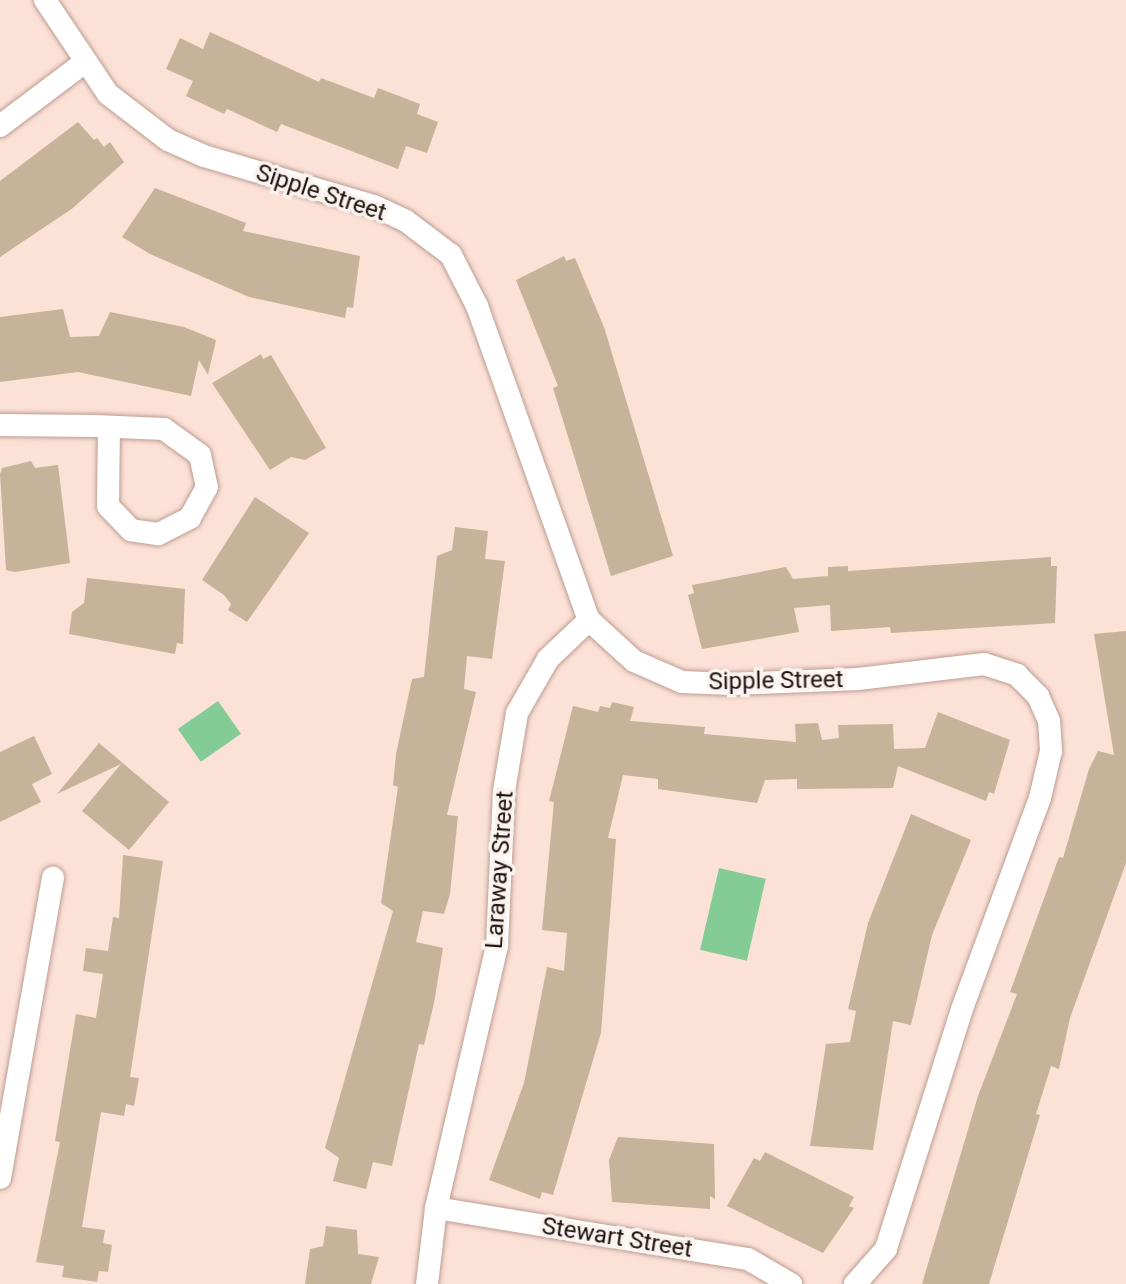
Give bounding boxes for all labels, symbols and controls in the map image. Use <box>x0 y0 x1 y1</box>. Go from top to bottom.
street label: Sipple Street <box>252 158 390 228</box>
street label: Sipple Street <box>708 665 844 697</box>
street label: Laraway Street <box>480 790 520 950</box>
street label: Stewart Street <box>540 1212 694 1264</box>

